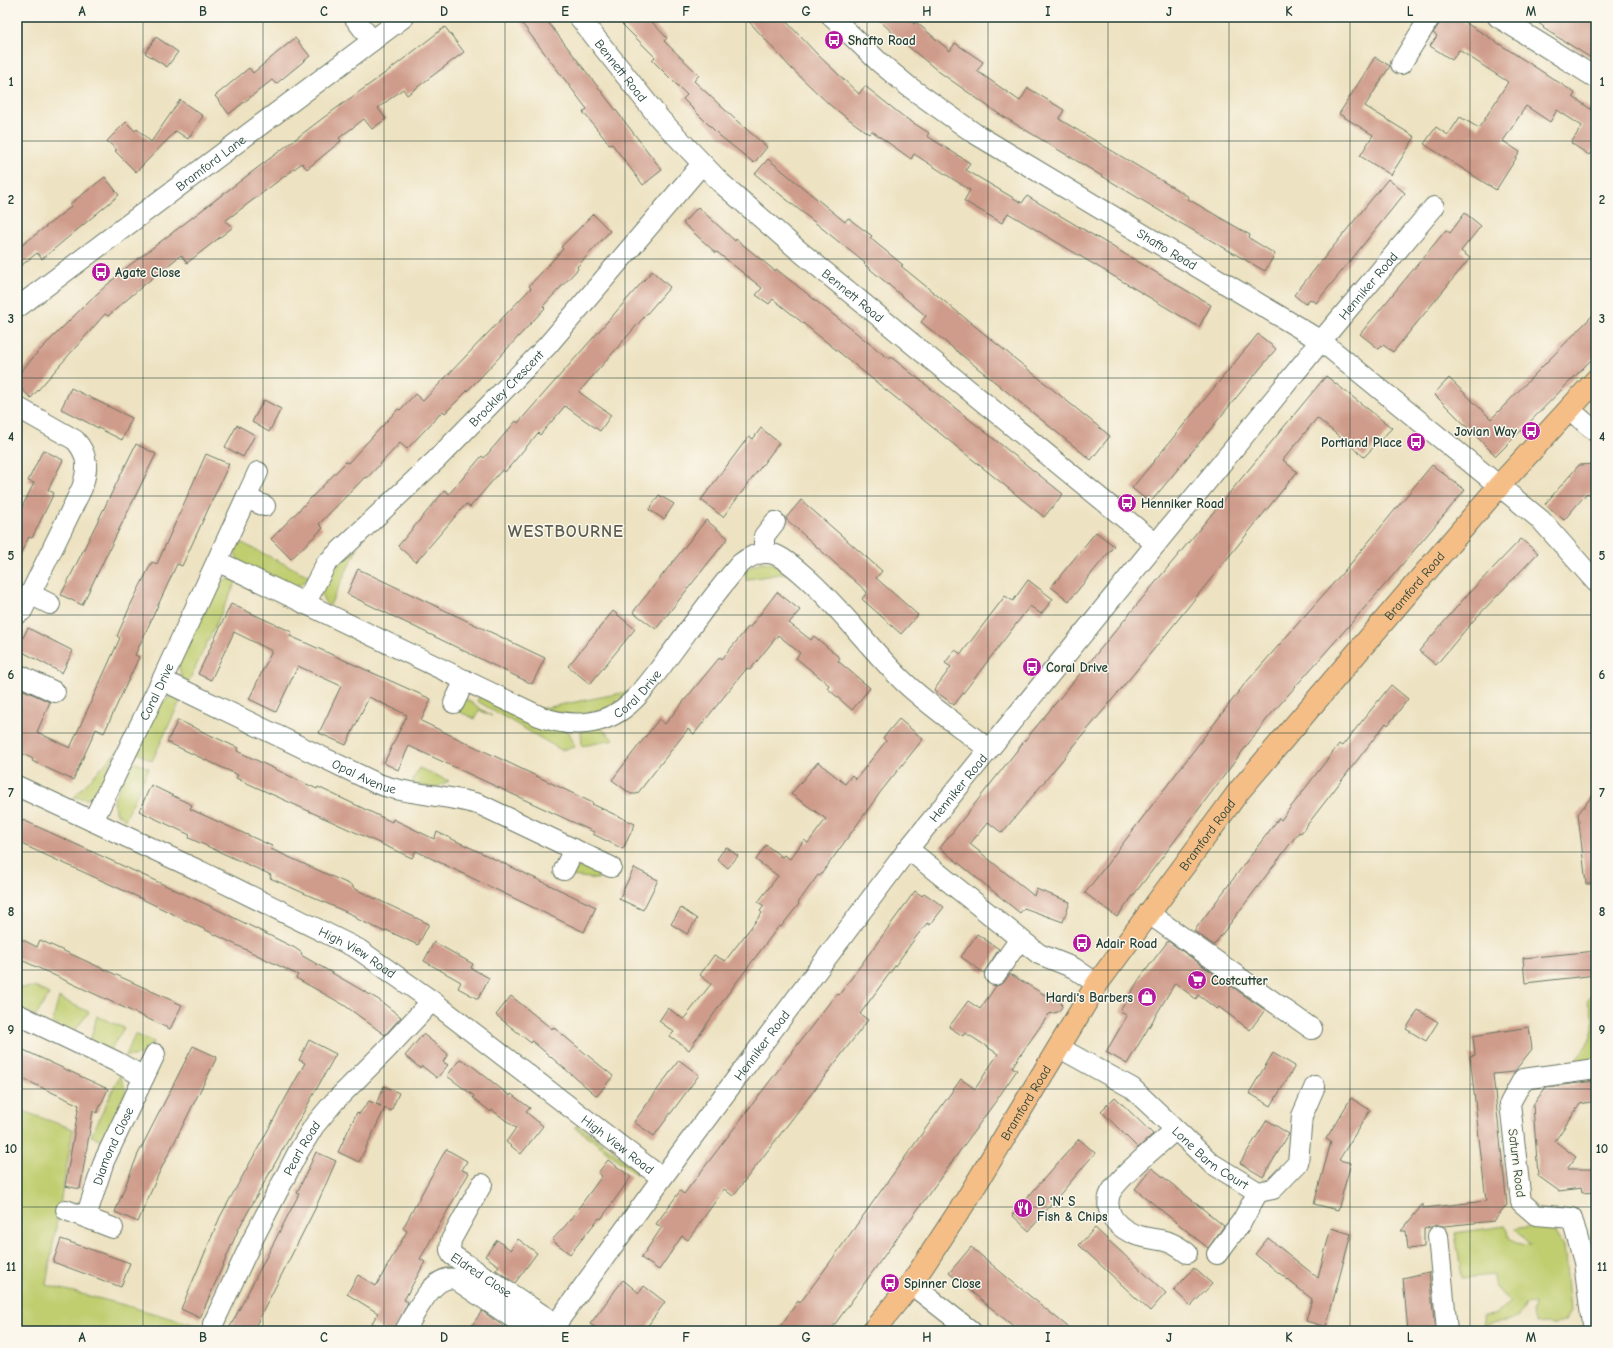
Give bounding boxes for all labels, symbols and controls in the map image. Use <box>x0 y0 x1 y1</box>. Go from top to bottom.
text: A <box>78 4 86 19</box>
text: B <box>199 4 207 19</box>
text: C <box>320 4 328 19</box>
text: D <box>440 4 448 19</box>
text: E <box>561 4 569 19</box>
text: F <box>682 4 690 19</box>
text: G <box>801 4 811 19</box>
text: H <box>922 4 932 19</box>
text: I <box>1045 4 1051 19</box>
text: J <box>1166 4 1172 19</box>
text: K <box>1285 4 1293 19</box>
text: L <box>1407 4 1414 19</box>
text: M <box>1526 4 1537 19</box>
bus stop icon: Shafto Road <box>823 29 845 51</box>
place label: Shafto Road <box>848 33 916 48</box>
street label: Bennett Road <box>592 36 651 104</box>
text: 1 <box>8 74 14 89</box>
text: 1 <box>1599 74 1605 89</box>
street label: Bramford Lane <box>173 131 249 194</box>
text: 2 <box>8 192 14 207</box>
text: 2 <box>1599 192 1605 207</box>
street label: Shafto Road <box>1135 225 1200 273</box>
street label: Henniker Road <box>1335 249 1400 322</box>
bus stop icon: Agate Close <box>90 261 112 283</box>
place label: Agate Close <box>115 265 181 280</box>
street label: Bennett Road <box>819 265 887 325</box>
text: 3 <box>8 311 14 326</box>
text: 3 <box>1599 311 1605 326</box>
street label: Brockley Crescent <box>466 346 547 429</box>
bus stop icon: Jovian Way <box>1520 420 1542 442</box>
place label: Jovian Way <box>1454 424 1517 439</box>
text: 4 <box>8 429 14 444</box>
text: 4 <box>1599 429 1605 444</box>
bus stop icon: Portland Place <box>1405 431 1427 453</box>
place label: Portland Place <box>1321 435 1403 450</box>
bus stop icon: Henniker Road <box>1116 492 1138 514</box>
place label: Henniker Road <box>1141 496 1224 511</box>
district label: WESTBOURNE <box>508 522 624 541</box>
text: 5 <box>8 548 15 563</box>
street label: Bramford Road <box>1381 548 1447 623</box>
text: 5 <box>1599 548 1606 563</box>
bus stop icon: Coral Drive <box>1021 656 1043 678</box>
street label: Coral Drive <box>136 660 177 723</box>
place label: Coral Drive <box>1046 660 1108 675</box>
street label: Coral Drive <box>610 666 664 721</box>
text: 6 <box>8 667 15 682</box>
text: 6 <box>1599 667 1606 682</box>
street label: Henniker Road <box>926 750 990 825</box>
street label: Opal Avenue <box>330 755 398 796</box>
text: 7 <box>8 785 14 800</box>
text: 7 <box>1599 785 1605 800</box>
street label: Bramford Road <box>1176 796 1238 873</box>
text: 8 <box>8 904 14 919</box>
text: 8 <box>1599 904 1605 919</box>
street label: High View Road <box>316 923 399 981</box>
bus stop icon: Adair Road <box>1071 932 1093 954</box>
place label: Adair Road <box>1096 936 1157 951</box>
supermarket icon: Costcutter <box>1186 969 1208 991</box>
place label: Costcutter <box>1211 973 1268 988</box>
shop icon: Hardi's Barbers <box>1136 986 1158 1008</box>
place label: Hardi's Barbers <box>1046 990 1133 1005</box>
street label: Henniker Road <box>730 1007 792 1083</box>
text: 9 <box>8 1022 15 1037</box>
text: 9 <box>1599 1022 1606 1037</box>
street label: Bramford Road <box>997 1062 1054 1143</box>
street label: Diamond Close <box>89 1104 136 1187</box>
street label: High View Road <box>579 1112 657 1177</box>
street label: Pearl Road <box>280 1118 323 1178</box>
street label: Lone Barn Court <box>1169 1123 1253 1193</box>
street label: Saturn Road <box>1505 1128 1529 1198</box>
text: 10 <box>5 1141 17 1156</box>
text: 10 <box>1596 1141 1608 1156</box>
place label: D 'N' S Fish & Chips <box>1037 1194 1108 1224</box>
restaurant icon: D 'N' S Fish & Chips <box>1012 1197 1034 1219</box>
street label: Eldred Close <box>448 1249 515 1300</box>
text: 11 <box>6 1259 16 1274</box>
text: 11 <box>1597 1259 1607 1274</box>
bus stop icon: Spinner Close <box>879 1272 901 1294</box>
place label: Spinner Close <box>904 1276 982 1291</box>
text: A <box>78 1330 86 1345</box>
text: B <box>199 1330 207 1345</box>
text: C <box>320 1330 328 1345</box>
text: D <box>440 1330 448 1345</box>
text: E <box>561 1330 569 1345</box>
text: F <box>682 1330 690 1345</box>
text: G <box>801 1330 811 1345</box>
text: H <box>922 1330 932 1345</box>
text: I <box>1045 1330 1051 1345</box>
text: J <box>1166 1330 1172 1345</box>
text: K <box>1285 1330 1293 1345</box>
text: L <box>1407 1330 1414 1345</box>
text: M <box>1526 1330 1537 1345</box>

